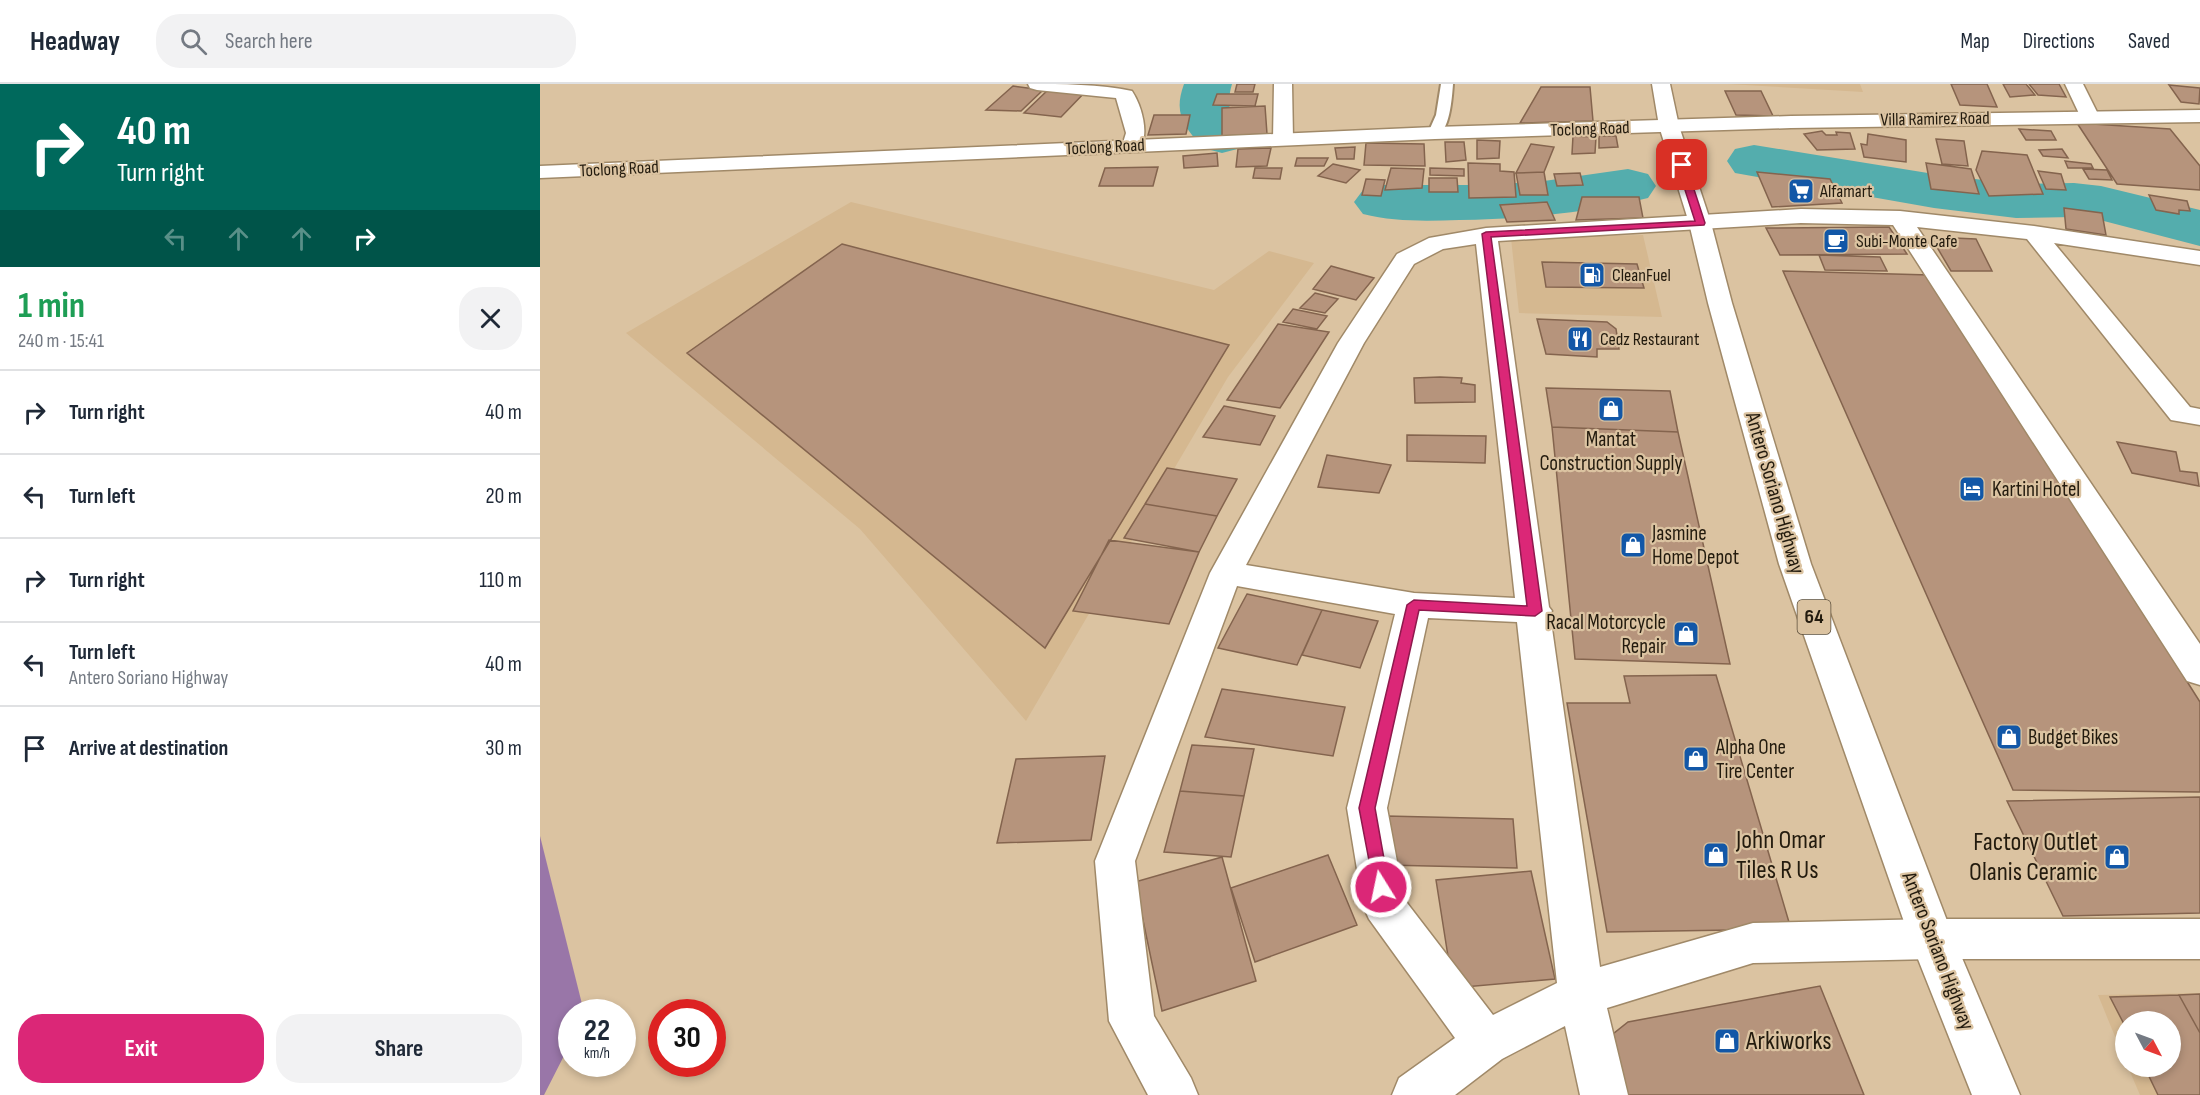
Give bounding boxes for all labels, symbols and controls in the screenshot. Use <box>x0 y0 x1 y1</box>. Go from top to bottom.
search box <box>156 14 576 68</box>
text: Headway <box>30 25 120 58</box>
icon: search <box>177 25 210 58</box>
text: Search here <box>225 28 312 55</box>
text: Map <box>1960 29 1990 54</box>
text: Directions <box>2023 29 2095 54</box>
text: Saved <box>2128 29 2170 54</box>
text: 40 m <box>117 106 191 157</box>
icon: right <box>18 108 96 186</box>
street label: Villa Ramirez Road <box>1880 108 1990 130</box>
street label: Toclong Road <box>1550 117 1630 141</box>
street label: Toclong Road <box>1065 134 1145 160</box>
pin <box>1656 139 1707 190</box>
icon: arrive <box>1665 148 1698 181</box>
street label: Toclong Road <box>579 156 659 182</box>
text: Turn right <box>117 157 204 189</box>
supermarket icon: Alfamart <box>1786 176 1816 206</box>
place label: Alfamart <box>1819 181 1873 202</box>
icon: left <box>159 222 192 255</box>
icon: ahead <box>222 222 255 255</box>
icon: ahead <box>285 222 318 255</box>
icon: right <box>348 222 381 255</box>
cafe icon: Subi-Monte Cafe <box>1821 226 1851 256</box>
place label: Subi-Monte Cafe <box>1856 231 1958 252</box>
fuel station icon: CleanFuel <box>1577 260 1607 290</box>
place label: CleanFuel <box>1612 265 1671 286</box>
text: 1 min <box>18 285 85 328</box>
button: close <box>459 287 522 350</box>
restaurant icon: Cedz Restaurant <box>1565 324 1595 354</box>
text: 240 m · 15:41 <box>18 329 104 353</box>
place label: Cedz Restaurant <box>1600 329 1700 350</box>
shop icon: Mantat Construction Supply <box>1596 394 1626 424</box>
icon: right <box>18 396 51 429</box>
text: Turn right <box>69 399 145 426</box>
text: 40 m <box>485 399 522 426</box>
street label: Antero Soriano Highway <box>1740 408 1810 577</box>
place label: Mantat Construction Supply <box>1539 427 1683 476</box>
hotel icon: Kartini Hotel <box>1957 474 1987 504</box>
place label: Kartini Hotel <box>1992 477 2080 502</box>
icon: left <box>18 480 51 513</box>
text: Turn left <box>69 483 135 510</box>
text: 20 m <box>486 483 522 510</box>
place label: Jasmine Home Depot <box>1651 521 1739 570</box>
shop icon: Jasmine Home Depot <box>1618 530 1648 560</box>
icon: right <box>18 564 51 597</box>
text: Turn right <box>69 567 145 594</box>
text: 110 m <box>479 567 522 594</box>
road number: 64 <box>1798 600 1830 634</box>
place label: Racal Motorcycle Repair <box>1546 610 1666 659</box>
shop icon: Racal Motorcycle Repair <box>1671 619 1701 649</box>
text: Turn left <box>69 639 135 666</box>
icon: left <box>18 648 51 681</box>
text: 40 m <box>485 651 522 678</box>
text: Antero Soriano Highway <box>69 666 228 690</box>
shop icon: Budget Bikes <box>1994 722 2024 752</box>
place label: Budget Bikes <box>2028 725 2118 750</box>
icon: arrive <box>18 732 51 765</box>
text: Arrive at destination <box>69 735 228 762</box>
text: 30 m <box>485 735 522 762</box>
place label: Alpha One Tire Center <box>1715 735 1794 784</box>
shop icon: Alpha One Tire Center <box>1681 744 1711 774</box>
place label: John Omar Tiles R Us <box>1735 825 1826 886</box>
place label: Factory Outlet Olanis Ceramic <box>1969 827 2098 888</box>
shop icon: John Omar Tiles R Us <box>1701 840 1731 870</box>
shop icon: Factory Outlet Olanis Ceramic <box>2102 842 2132 872</box>
position arrow <box>1349 855 1413 919</box>
street label: Antero Soriano Highway <box>1896 868 1980 1034</box>
speed limit sign: 30 <box>648 999 726 1077</box>
north arrow <box>2115 1011 2181 1077</box>
map controls <box>2115 1011 2181 1077</box>
text: 22 <box>584 1013 610 1049</box>
button: Exit <box>18 1014 264 1083</box>
button: Share <box>276 1014 522 1083</box>
shop icon: Arkiworks <box>1712 1026 1742 1056</box>
place label: Arkiworks <box>1745 1026 1832 1057</box>
text: km/h <box>584 1044 610 1063</box>

